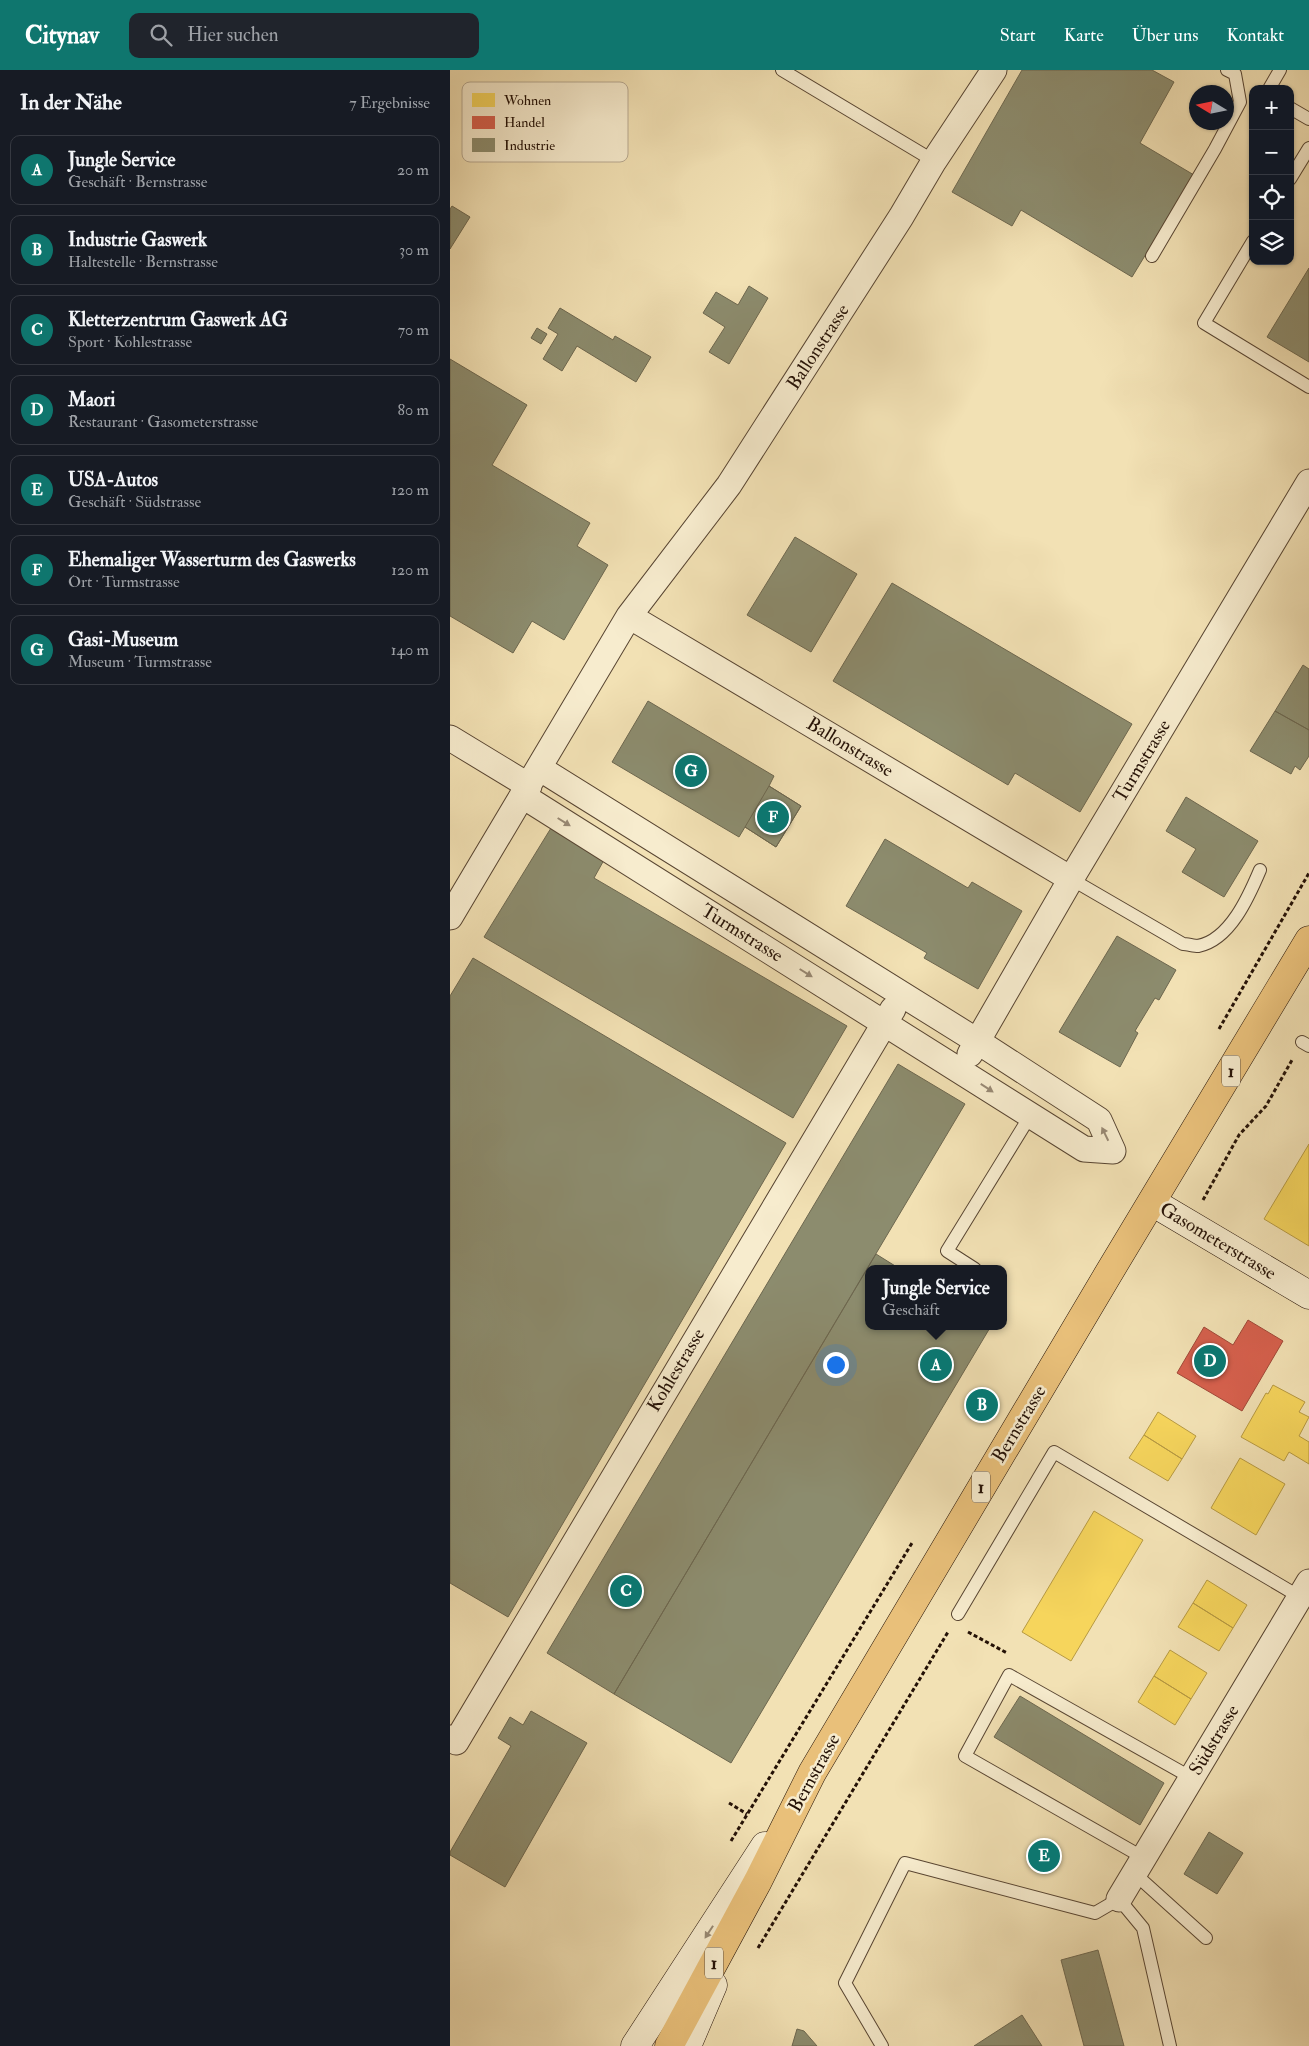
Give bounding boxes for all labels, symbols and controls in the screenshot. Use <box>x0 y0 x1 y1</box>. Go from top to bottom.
search box <box>129 13 479 58</box>
text: Citynav <box>25 20 99 51</box>
icon: search <box>147 21 175 49</box>
text: Hier suchen <box>187 23 278 47</box>
text: Start <box>1000 24 1036 47</box>
text: Karte <box>1064 24 1104 47</box>
text: Über uns <box>1132 24 1198 47</box>
text: Kontakt <box>1226 24 1284 47</box>
legend <box>462 82 628 162</box>
north arrow <box>1189 85 1234 130</box>
map controls <box>1249 85 1294 265</box>
button: + <box>1249 85 1294 130</box>
text: In der Nähe <box>20 89 122 116</box>
text: Wohnen <box>503 92 551 109</box>
text: 7 Ergebnisse <box>349 93 430 113</box>
text: Handel <box>504 114 545 131</box>
button: − <box>1249 130 1294 175</box>
text: Industrie <box>504 137 555 154</box>
text: Jungle Service <box>68 148 176 172</box>
text: A <box>32 160 42 180</box>
text: 20 m <box>397 160 429 180</box>
text: Geschäft · Bernstrasse <box>68 172 208 192</box>
button: locate <box>1249 175 1294 220</box>
button: layers <box>1249 220 1294 265</box>
text: Industrie Gaswerk <box>68 228 207 252</box>
text: B <box>32 240 42 260</box>
text: 30 m <box>399 240 429 260</box>
text: Haltestelle · Bernstrasse <box>68 252 218 272</box>
street label: Ballonstrasse <box>781 300 855 394</box>
text: Kletterzentrum Gaswerk AG <box>68 308 288 332</box>
text: C <box>31 320 43 340</box>
text: 70 m <box>398 320 429 340</box>
text: Sport · Kohlestrasse <box>68 332 192 352</box>
text: Maori <box>68 388 115 412</box>
text: D <box>30 400 44 420</box>
text: 80 m <box>398 400 429 420</box>
text: Restaurant · Gasometerstrasse <box>68 412 258 432</box>
text: USA-Autos <box>68 468 158 492</box>
text: E <box>31 480 43 500</box>
text: 120 m <box>391 480 429 500</box>
text: Geschäft · Südstrasse <box>68 492 201 512</box>
text: Ehemaliger Wasserturm des Gaswerks <box>68 548 356 572</box>
text: F <box>32 560 42 580</box>
text: 120 m <box>391 560 429 580</box>
text: Ort · Turmstrasse <box>68 572 180 592</box>
text: Gasi-Museum <box>68 628 178 652</box>
text: G <box>30 640 44 660</box>
text: 140 m <box>391 640 429 660</box>
text: Museum · Turmstrasse <box>68 652 212 672</box>
street label: Ballonstrasse <box>802 712 898 782</box>
street label: Turmstrasse <box>1108 715 1176 807</box>
pin: G <box>675 752 707 790</box>
pin: F <box>757 798 789 836</box>
one-way arrow <box>558 817 571 826</box>
street label: Turmstrasse <box>696 898 788 968</box>
one-way arrow <box>799 968 812 978</box>
road number: 1 <box>1222 1056 1240 1086</box>
one-way arrow <box>981 1084 994 1093</box>
one-way arrow <box>1101 1127 1109 1141</box>
street label: Gasometerstrasse <box>1155 1197 1281 1285</box>
popup <box>865 1265 1007 1330</box>
text: Jungle Service <box>882 1276 990 1300</box>
text: Geschäft <box>882 1300 940 1320</box>
street label: Kohlestrasse <box>642 1324 710 1416</box>
pin: D <box>1194 1342 1226 1380</box>
pin: A <box>920 1346 952 1384</box>
your location <box>823 1352 849 1378</box>
street label: Bernstrasse <box>987 1381 1051 1467</box>
pin: B <box>966 1386 998 1424</box>
road number: 1 <box>972 1471 990 1502</box>
pin: C <box>610 1572 642 1610</box>
street label: Südstrasse <box>1184 1700 1244 1780</box>
street label: Bernstrasse <box>783 1730 845 1816</box>
pin: E <box>1028 1837 1060 1875</box>
one-way arrow <box>704 1925 714 1938</box>
road number: 1 <box>705 1948 723 1979</box>

